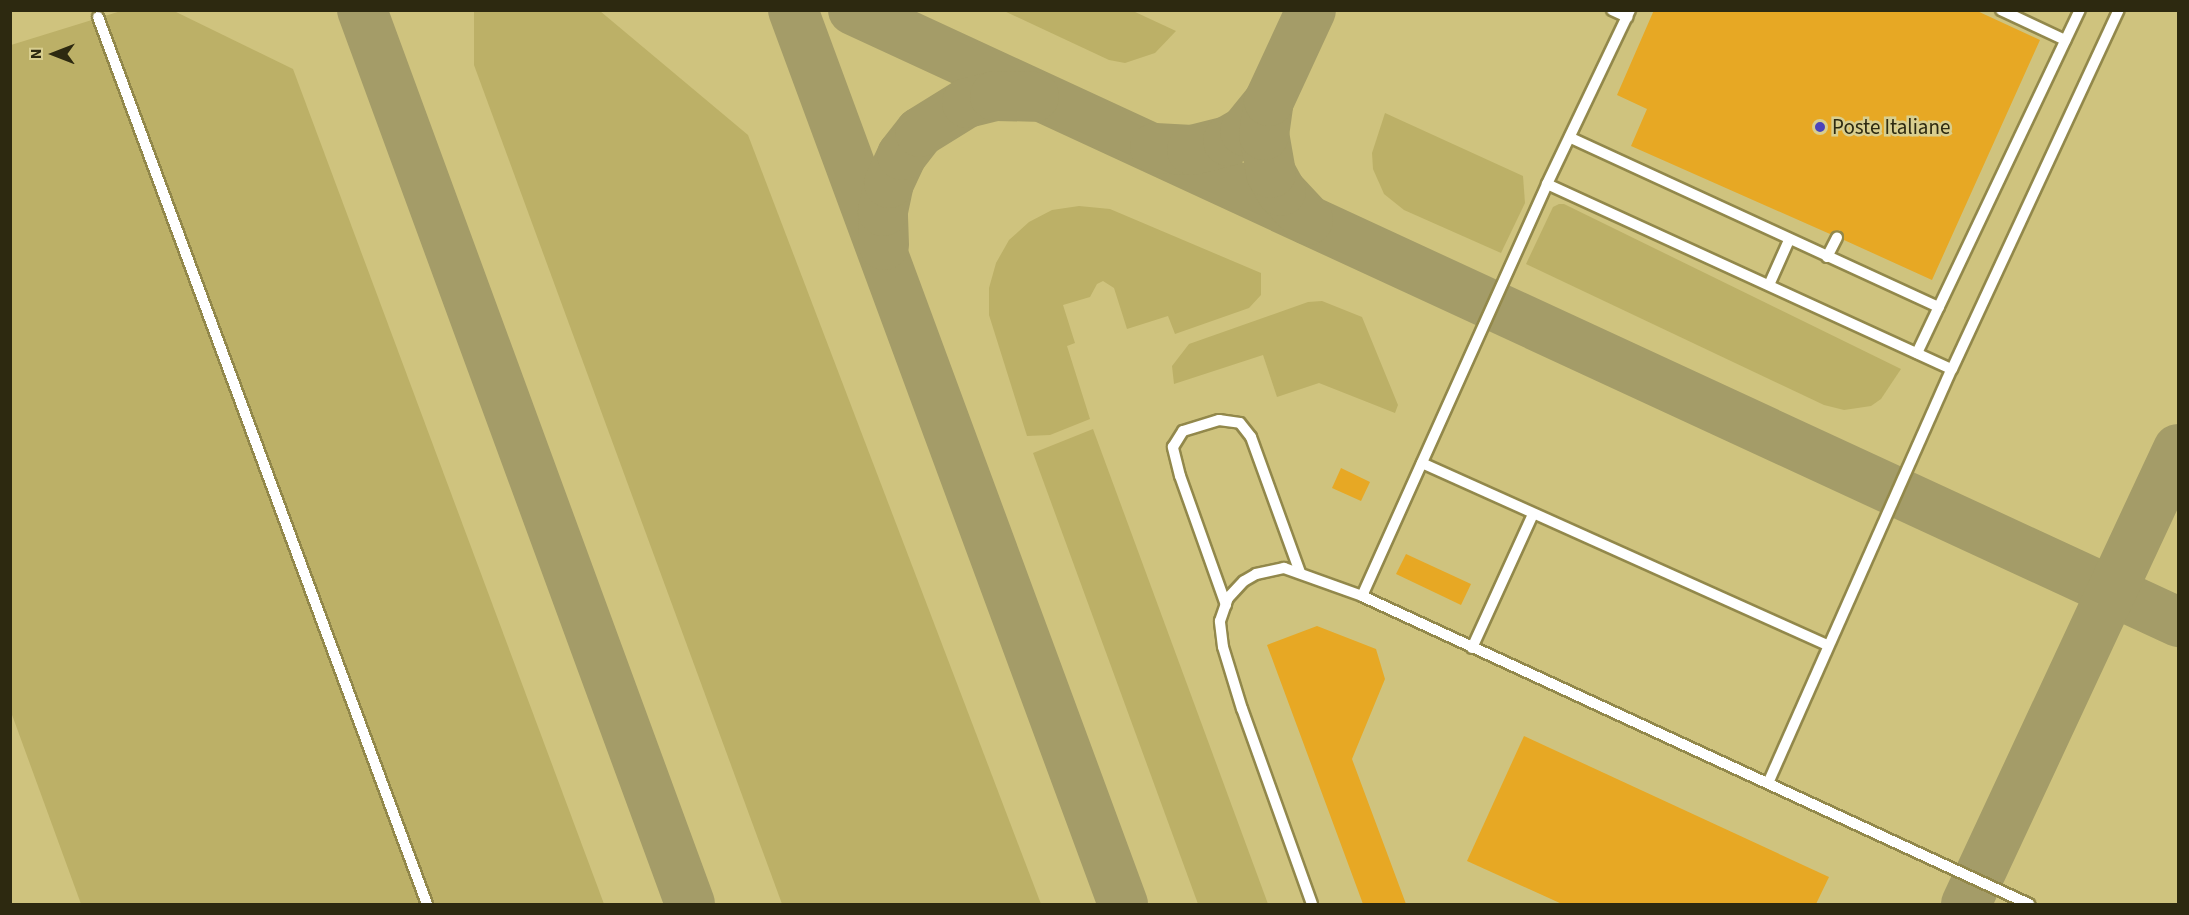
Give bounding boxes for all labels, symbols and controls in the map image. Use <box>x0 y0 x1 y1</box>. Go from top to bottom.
north arrow <box>24 24 84 84</box>
text: N <box>25 49 47 59</box>
place label: Poste Italiane <box>1832 114 1950 140</box>
marker: Poste Italiane <box>1813 120 1827 134</box>

